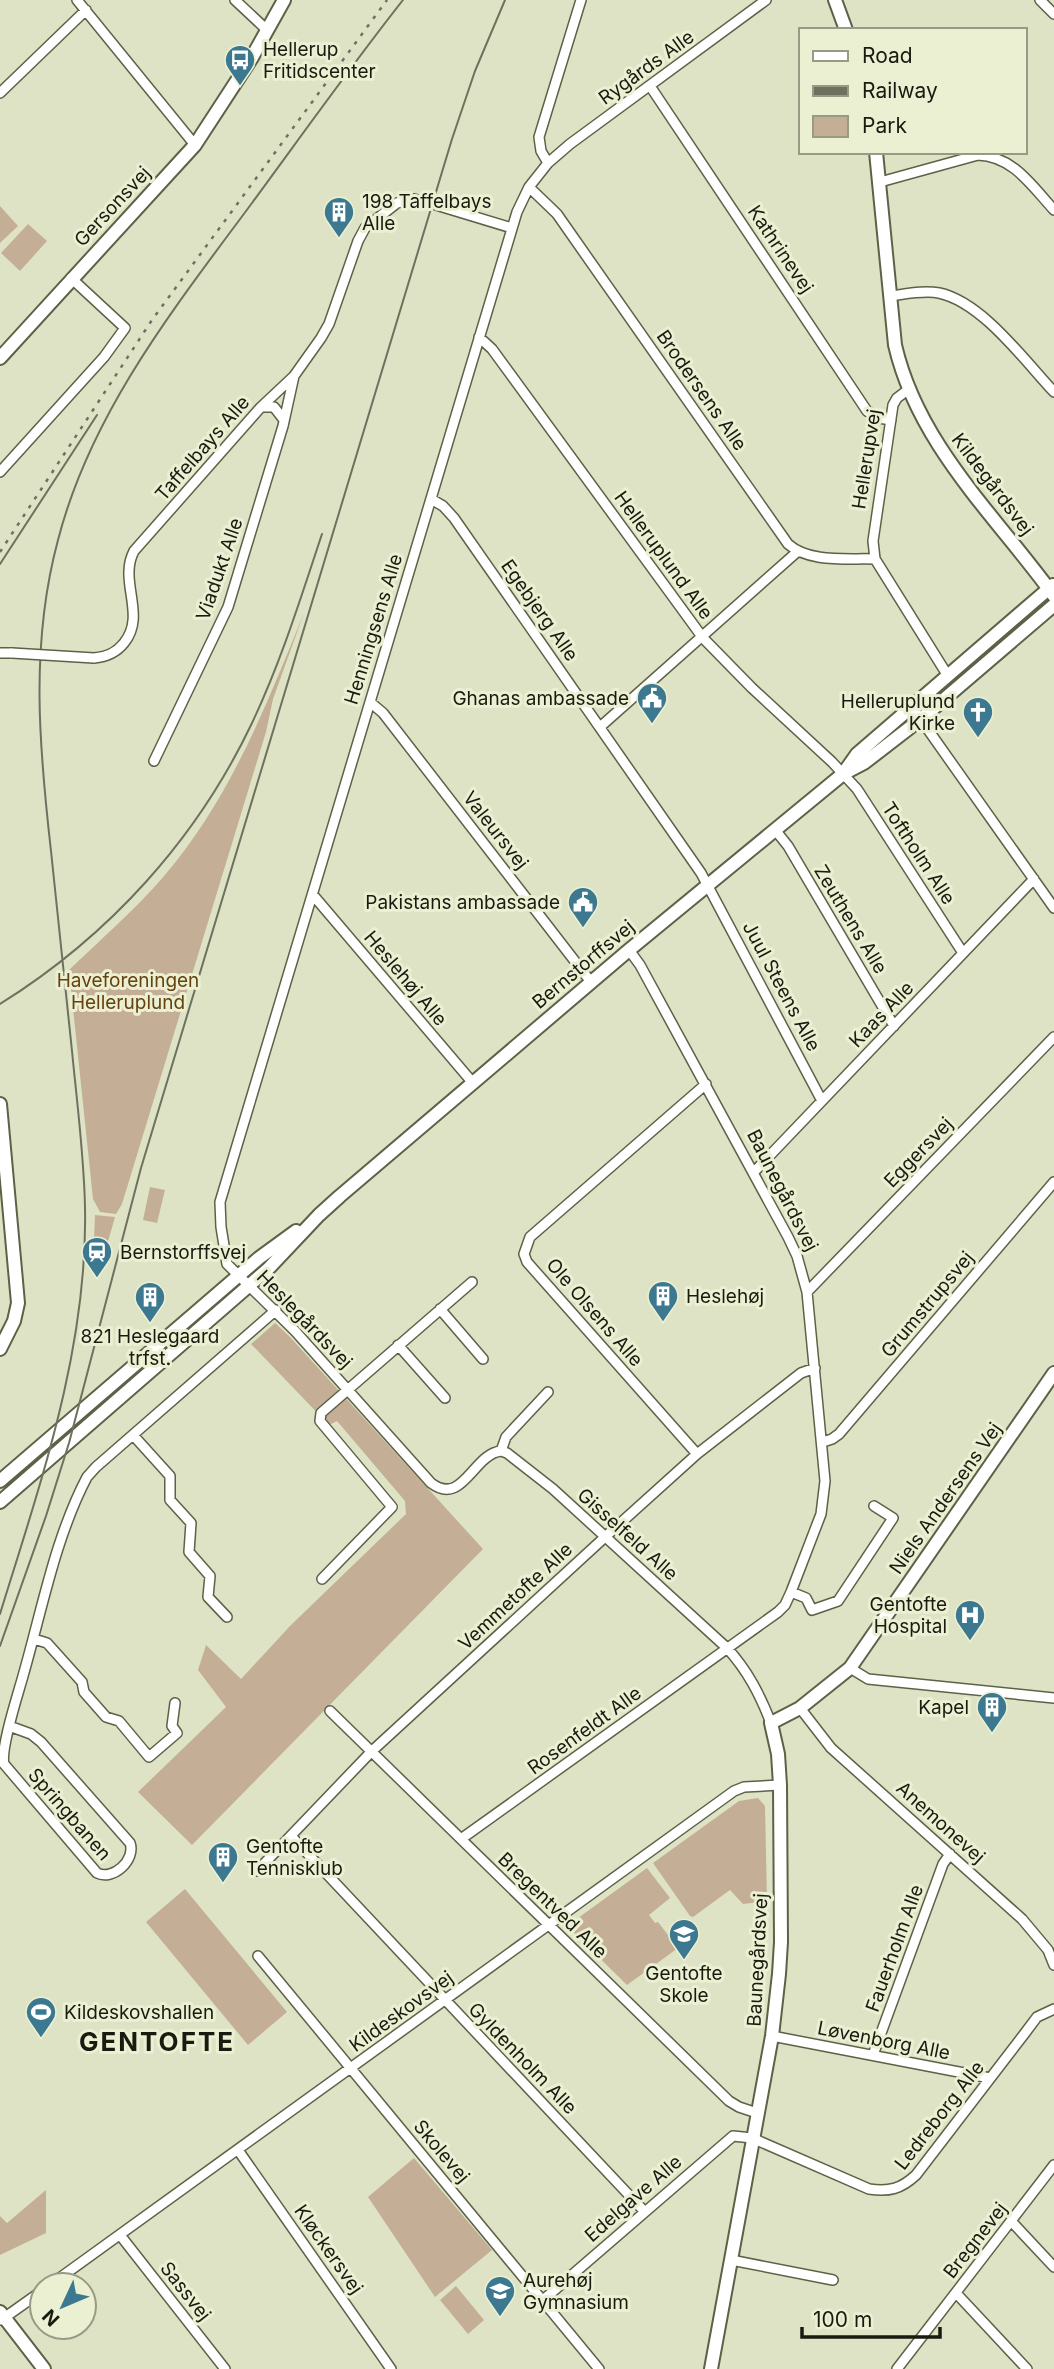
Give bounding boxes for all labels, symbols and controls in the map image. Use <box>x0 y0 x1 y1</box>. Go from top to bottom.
street label: Rygårds Alle <box>594 25 698 110</box>
legend <box>799 28 1026 154</box>
place label: Hellerup Fritidscenter <box>263 38 376 83</box>
bus stop icon: Hellerup Fritidscenter <box>223 43 257 87</box>
text: Road <box>862 43 913 68</box>
text: Railway <box>862 78 938 103</box>
text: Park <box>862 113 907 138</box>
street label: Gersonsvej <box>69 162 155 251</box>
place label: 198 Taffelbays Alle <box>362 190 492 235</box>
building icon: 198 Taffelbays Alle <box>322 195 356 239</box>
street label: Kathrinevej <box>743 201 818 298</box>
street label: Brodersens Alle <box>652 326 752 455</box>
street label: Taffelbays Alle <box>151 391 254 506</box>
street label: Hellerupvej <box>847 407 886 511</box>
street label: Kildegårdsvej <box>947 429 1038 540</box>
street label: Helleruplund Alle <box>609 487 718 624</box>
street label: Viadukt Alle <box>191 515 248 623</box>
street label: Henningsens Alle <box>340 551 407 707</box>
street label: Egebjerg Alle <box>496 555 583 665</box>
public building icon: Ghanas ambassade <box>635 681 669 725</box>
place label: Ghanas ambassade <box>452 687 629 710</box>
place label: Helleruplund Kirke <box>841 690 955 735</box>
church icon: Helleruplund Kirke <box>961 695 995 739</box>
street label: Valeursvej <box>458 787 533 874</box>
street label: Toftholm Alle <box>877 798 960 909</box>
street label: Zeuthens Alle <box>809 861 892 978</box>
public building icon: Pakistans ambassade <box>566 885 600 929</box>
place label: Pakistans ambassade <box>365 891 560 914</box>
street label: Bernstorffsvej <box>528 915 639 1014</box>
street label: Juul Steens Alle <box>738 917 825 1055</box>
street label: Heslehøj Alle <box>359 926 452 1030</box>
park label: Haveforeningen Helleruplund <box>57 969 199 1014</box>
street label: Kaas Alle <box>844 977 918 1052</box>
street label: Eggersvej <box>879 1112 958 1192</box>
street label: Baunegårdsvej <box>742 1126 823 1255</box>
station icon: Bernstorffsvej <box>80 1235 114 1279</box>
place label: Bernstorffsvej <box>120 1241 246 1264</box>
street label: Grumstrupsvej <box>876 1247 978 1362</box>
street label: Ole Olsens Alle <box>541 1254 648 1371</box>
street label: Heslegårdsvej <box>252 1265 357 1373</box>
building icon: Heslehøj <box>646 1279 680 1323</box>
building icon: 821 Heslegaard trfst. <box>133 1280 167 1324</box>
place label: Heslehøj <box>686 1285 764 1308</box>
place label: 821 Heslegaard trfst. <box>81 1325 219 1370</box>
street label: Niels Andersens Vej <box>884 1418 1006 1578</box>
street label: Gisselfeld Alle <box>573 1483 683 1585</box>
street label: Vemmetofte Alle <box>454 1538 577 1655</box>
place label: Gentofte Hospital <box>870 1593 947 1638</box>
hospital icon: Gentofte Hospital <box>953 1598 987 1642</box>
street label: Rosenfeldt Alle <box>523 1682 646 1779</box>
building icon: Kapel <box>975 1690 1009 1734</box>
place label: Kapel <box>918 1696 969 1719</box>
street label: Springbanen <box>23 1763 116 1865</box>
street label: Anemonevej <box>892 1777 990 1868</box>
place label: Gentofte Tennisklub <box>246 1835 343 1880</box>
building icon: Gentofte Tennisklub <box>206 1840 240 1884</box>
street label: Bregentved Alle <box>493 1848 612 1963</box>
street label: Fauerholm Alle <box>861 1881 928 2015</box>
street label: Baunegårdsvej <box>743 1893 772 2027</box>
school or university icon: Gentofte Skole <box>667 1917 701 1961</box>
place label: Gentofte Skole <box>645 1962 723 2007</box>
street label: Kildeskovsvej <box>345 1966 458 2057</box>
sports icon: Kildeskovshallen <box>24 1995 58 2039</box>
street label: Gyldenholm Alle <box>464 1998 582 2119</box>
place label: Kildeskovshallen <box>64 2001 214 2024</box>
street label: Løvenborg Alle <box>816 2016 952 2065</box>
district label: GENTOFTE <box>79 2026 235 2057</box>
street label: Ledreborg Alle <box>890 2056 989 2174</box>
street label: Skolevej <box>409 2115 474 2187</box>
street label: Edelgave Alle <box>580 2150 686 2247</box>
street label: Bregnevej <box>939 2198 1012 2283</box>
street label: Kløckersvej <box>289 2200 368 2298</box>
street label: Sassvej <box>155 2257 216 2326</box>
place label: Aurehøj Gymnasium <box>523 2269 629 2314</box>
north arrow <box>28 2271 98 2341</box>
school or university icon: Aurehøj Gymnasium <box>483 2274 517 2318</box>
scale bar <box>802 2296 940 2340</box>
text: N <box>38 2304 64 2331</box>
text: 100 m <box>813 2307 872 2332</box>

